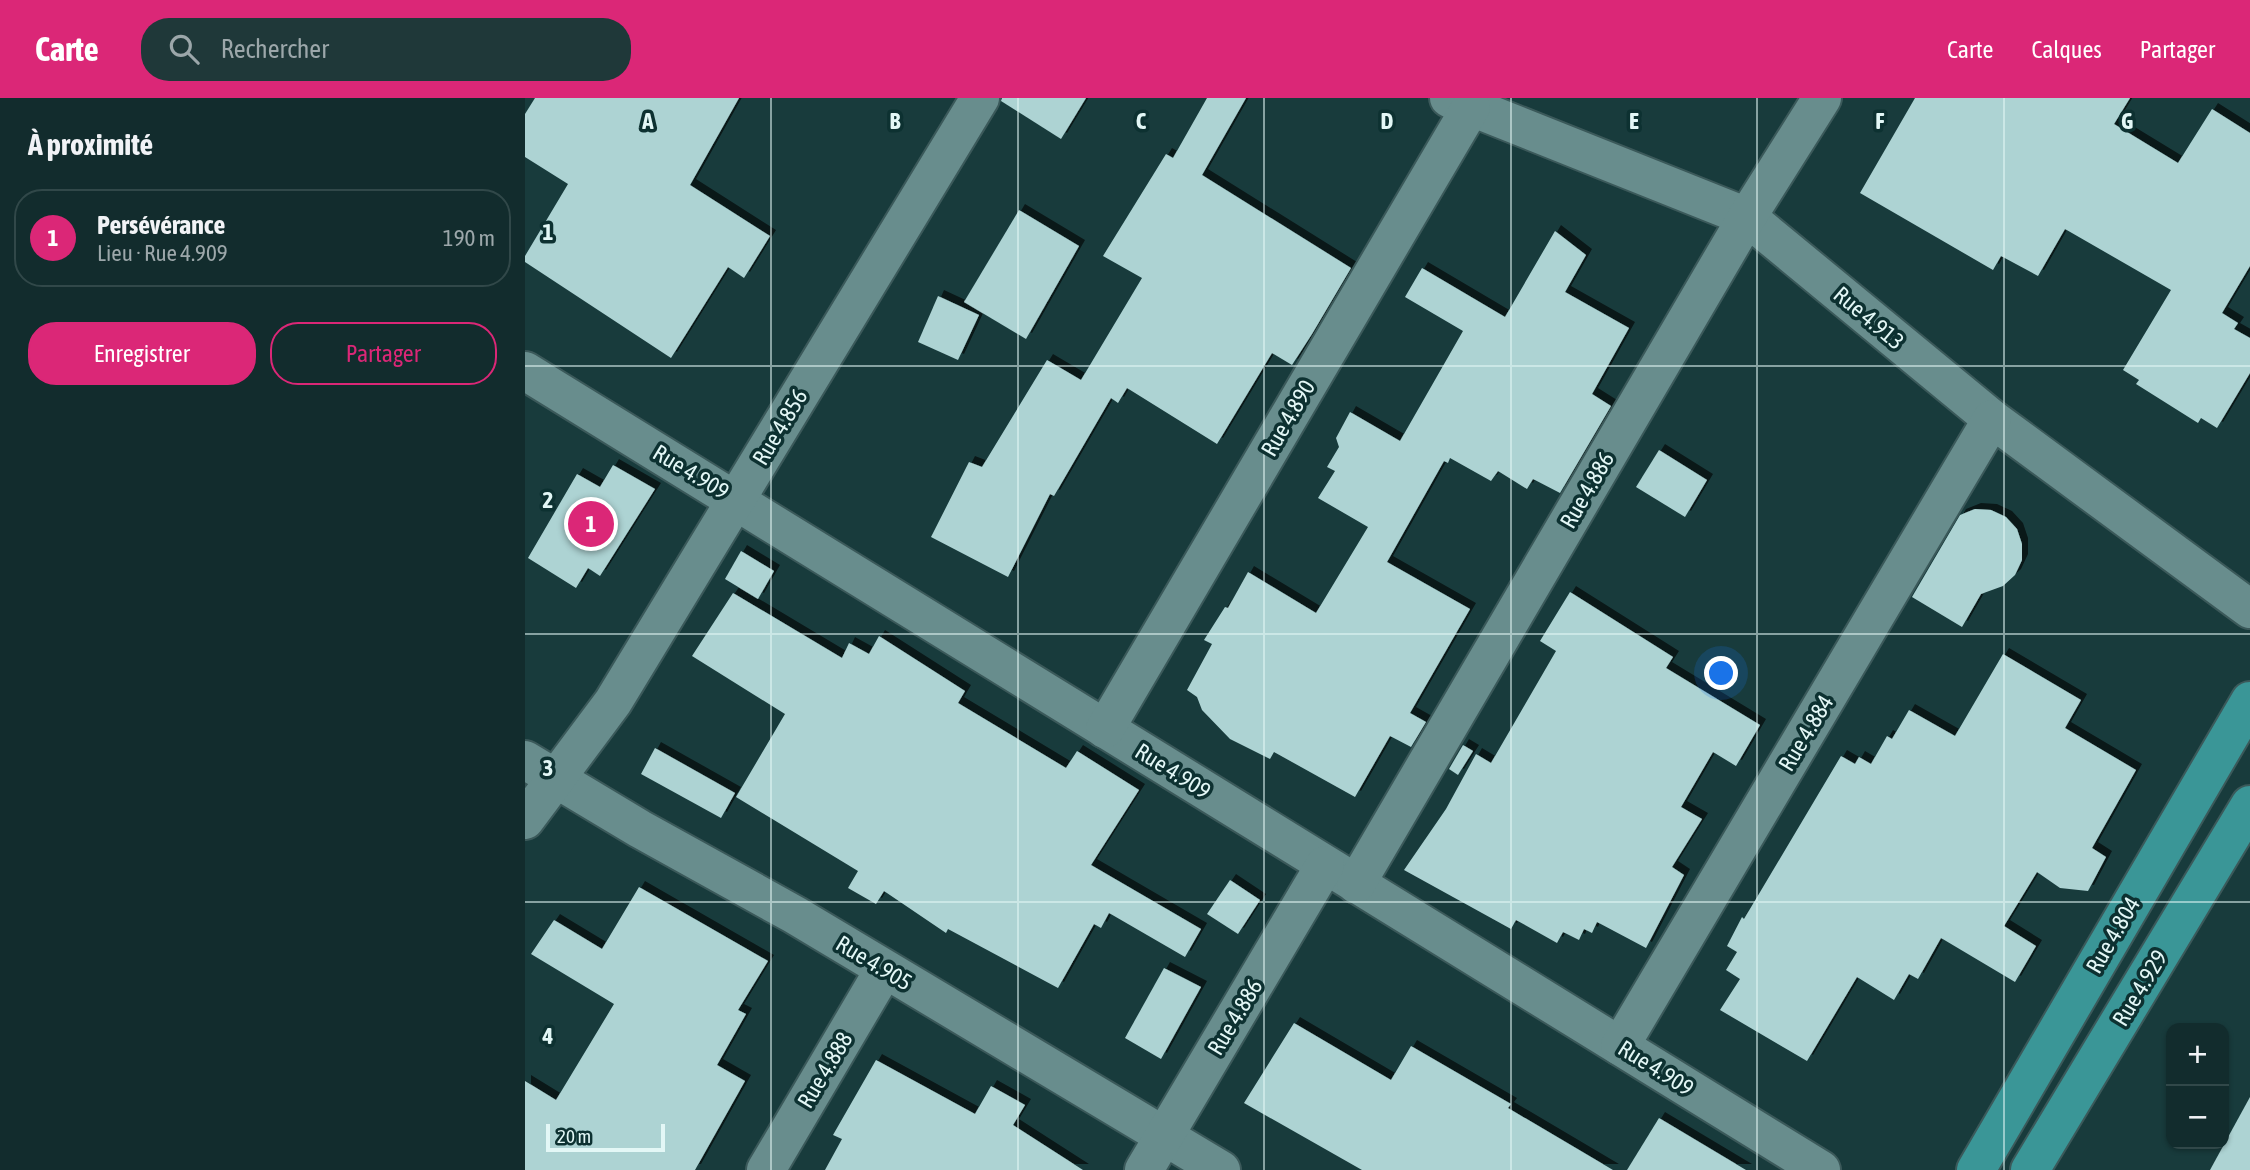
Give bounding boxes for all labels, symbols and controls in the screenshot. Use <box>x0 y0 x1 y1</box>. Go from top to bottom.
search box <box>141 18 631 81</box>
text: Carte <box>35 30 99 68</box>
icon: search <box>165 30 203 68</box>
text: Rechercher <box>221 34 329 64</box>
text: Carte <box>1947 36 1993 63</box>
text: Calques <box>2031 36 2102 63</box>
text: Partager <box>2140 36 2215 63</box>
text: A <box>641 108 654 134</box>
text: B <box>890 108 901 134</box>
text: C <box>1136 108 1147 134</box>
text: D <box>1381 108 1394 134</box>
text: E <box>1629 108 1639 134</box>
text: F <box>1875 108 1885 134</box>
text: G <box>2121 108 2133 134</box>
text: À proximité <box>28 127 153 161</box>
text: Persévérance <box>97 210 225 240</box>
text: 1 <box>543 219 554 245</box>
text: 1 <box>48 225 58 251</box>
text: 190 m <box>443 225 495 251</box>
text: Lieu · Rue 4.909 <box>97 240 228 266</box>
street label: Rue 4.913 <box>1829 281 1909 355</box>
button: Enregistrer <box>28 322 256 385</box>
button: Partager <box>270 322 497 385</box>
street label: Rue 4.890 <box>1256 375 1320 461</box>
street label: Rue 4.856 <box>747 384 813 470</box>
street label: Rue 4.909 <box>648 439 734 505</box>
street label: Rue 4.886 <box>1555 447 1619 533</box>
text: 2 <box>543 487 553 513</box>
pin: 1 <box>568 498 614 550</box>
your location <box>1704 656 1738 690</box>
street label: Rue 4.884 <box>1773 690 1839 776</box>
street label: Rue 4.909 <box>1131 738 1215 804</box>
text: 3 <box>543 755 553 781</box>
street label: Rue 4.804 <box>2081 892 2145 978</box>
street label: Rue 4.905 <box>831 930 917 996</box>
street label: Rue 4.929 <box>2107 945 2173 1031</box>
street label: Rue 4.886 <box>1202 974 1268 1060</box>
text: 4 <box>542 1023 554 1049</box>
map controls <box>2166 1023 2229 1149</box>
button: + <box>2166 1023 2229 1086</box>
street label: Rue 4.888 <box>792 1027 858 1113</box>
street label: Rue 4.909 <box>1614 1035 1698 1101</box>
button: − <box>2166 1086 2229 1149</box>
scale bar <box>546 1121 665 1153</box>
text: 20 m <box>557 1125 591 1147</box>

